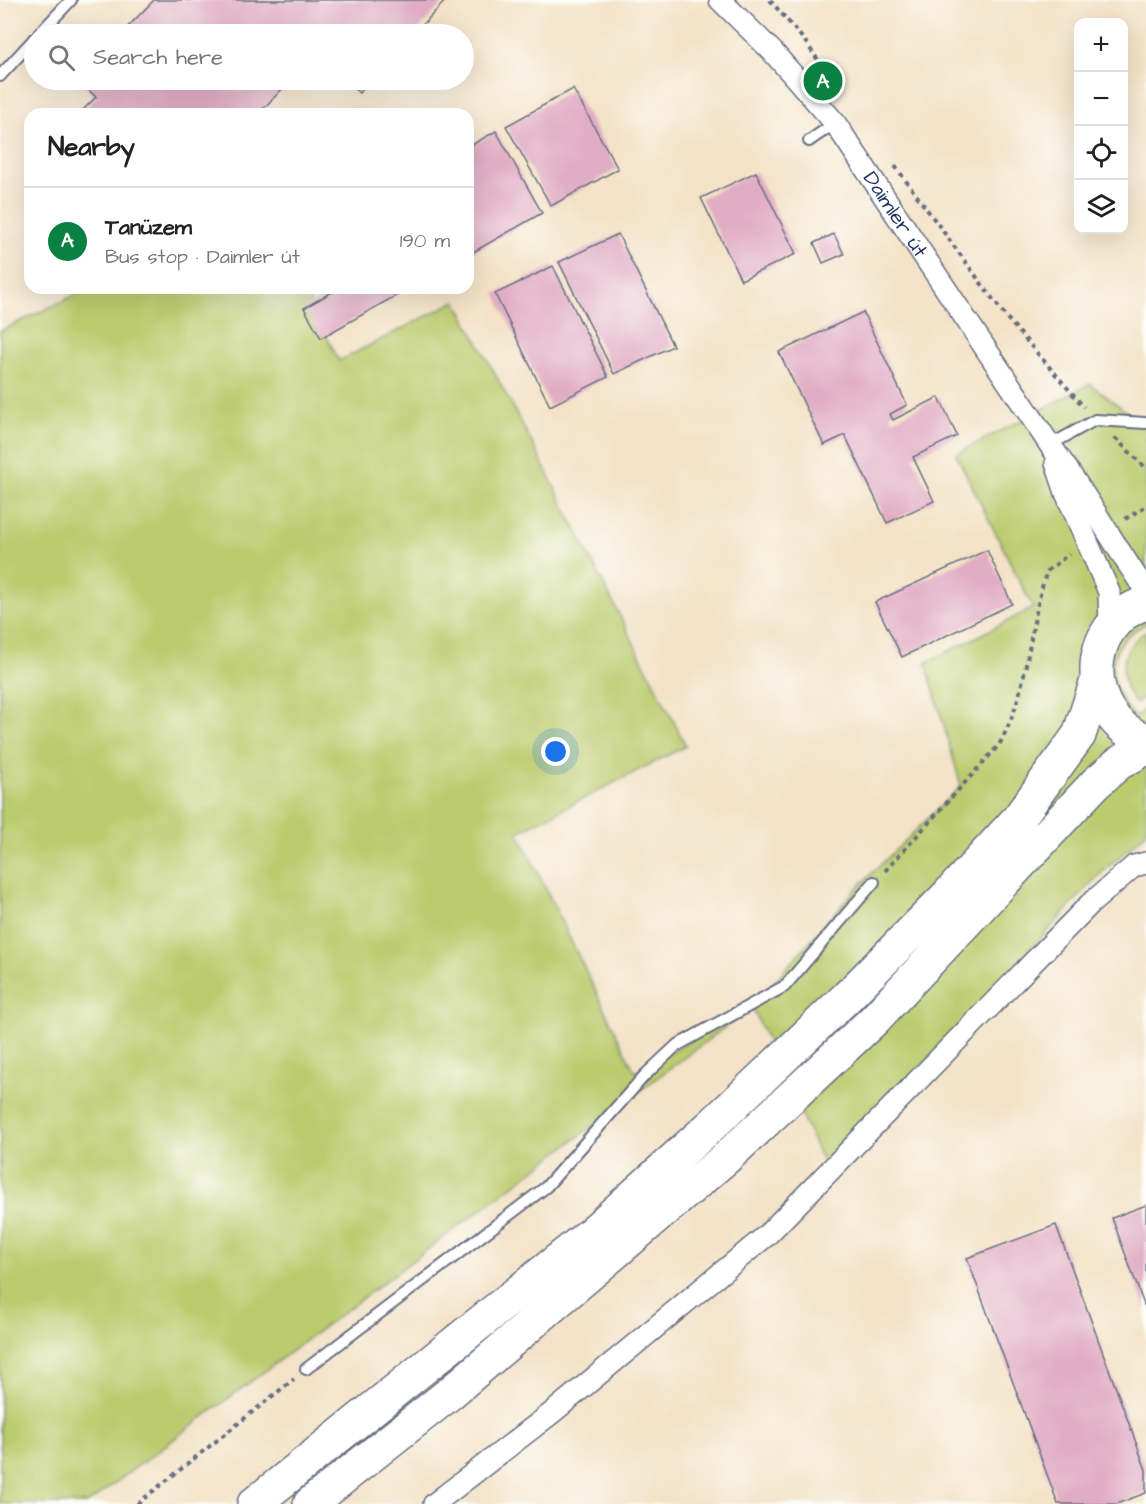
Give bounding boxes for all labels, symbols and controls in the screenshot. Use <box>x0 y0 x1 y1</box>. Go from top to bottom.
map controls <box>1074 18 1128 234</box>
button: + <box>1074 18 1128 72</box>
search box <box>24 24 474 90</box>
icon: search <box>45 41 78 74</box>
text: Search here <box>93 42 223 73</box>
pin: A <box>804 58 842 104</box>
button: − <box>1074 72 1128 126</box>
button: locate <box>1074 126 1128 180</box>
text: Nearby <box>48 129 135 165</box>
street label: Daimler út <box>856 166 935 263</box>
button: layers <box>1074 180 1128 234</box>
text: Tanüzem <box>105 212 192 243</box>
text: A <box>61 227 74 255</box>
text: 190 m <box>400 227 450 255</box>
text: Bus stop · Daimler út <box>105 243 300 271</box>
your location <box>541 737 570 766</box>

